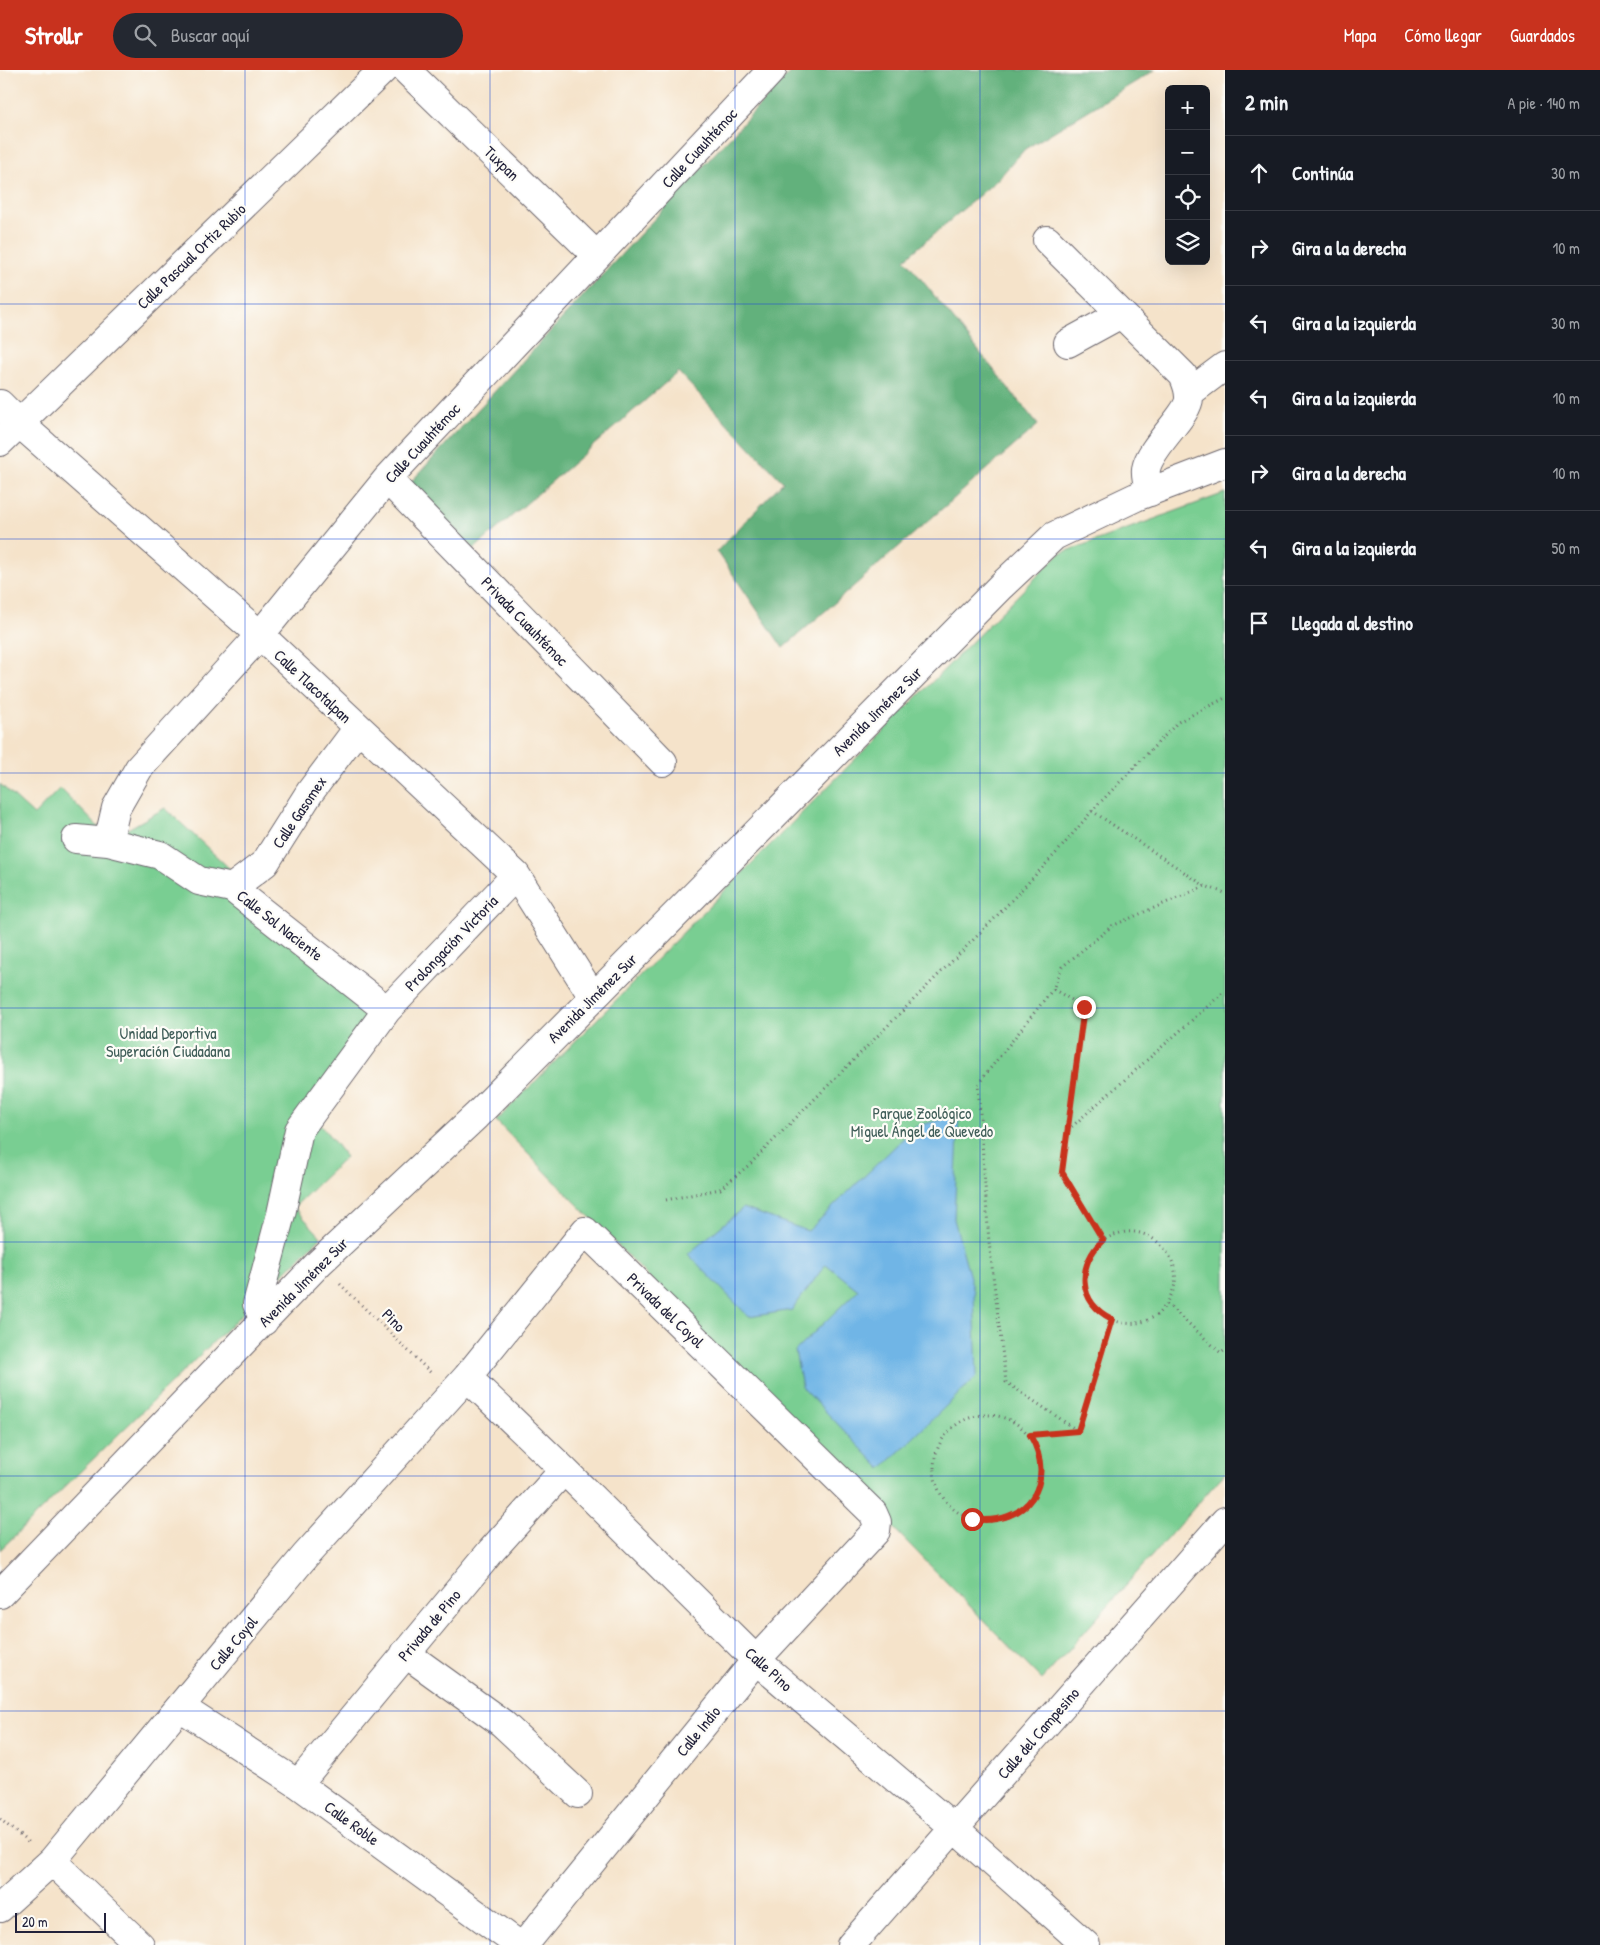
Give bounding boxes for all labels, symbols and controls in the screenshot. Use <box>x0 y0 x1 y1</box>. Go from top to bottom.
search box <box>113 13 463 58</box>
text: Strollr <box>25 19 83 51</box>
icon: search <box>131 21 159 49</box>
text: Buscar aquí <box>171 22 250 48</box>
text: Mapa <box>1344 23 1376 48</box>
text: Cómo llegar <box>1404 23 1482 48</box>
text: Guardados <box>1510 23 1575 48</box>
map controls <box>1165 85 1210 265</box>
button: + <box>1165 85 1210 130</box>
text: 2 min <box>1245 88 1288 117</box>
text: A pie · 140 m <box>1508 92 1580 114</box>
street label: Calle Cuauhtémoc <box>656 103 742 193</box>
button: − <box>1165 130 1210 175</box>
street label: Tuxpan <box>479 141 525 185</box>
icon: ahead <box>1245 159 1273 187</box>
text: Continúa <box>1292 160 1353 186</box>
text: 30 m <box>1551 162 1580 184</box>
button: locate <box>1165 175 1210 220</box>
street label: Calle Pascual Ortiz Rubio <box>132 198 251 314</box>
button: layers <box>1165 220 1210 265</box>
icon: right <box>1245 234 1273 262</box>
text: Gira a la derecha <box>1292 235 1406 261</box>
text: 10 m <box>1552 237 1580 259</box>
icon: left <box>1245 309 1273 337</box>
text: Gira a la izquierda <box>1292 310 1416 336</box>
text: 30 m <box>1551 312 1580 334</box>
icon: left <box>1245 384 1273 412</box>
text: Gira a la izquierda <box>1292 385 1416 411</box>
text: 10 m <box>1552 387 1580 409</box>
street label: Calle Cuauhtémoc <box>379 398 465 488</box>
icon: right <box>1245 459 1273 487</box>
text: Gira a la derecha <box>1292 460 1406 486</box>
text: 10 m <box>1552 462 1580 484</box>
icon: left <box>1245 534 1273 562</box>
text: Gira a la izquierda <box>1292 535 1416 561</box>
text: 50 m <box>1552 537 1580 559</box>
street label: Privada Cuauhtémoc <box>477 572 574 671</box>
icon: arrive <box>1245 609 1273 637</box>
text: Llegada al destino <box>1292 610 1413 636</box>
street label: Calle Tlacotalpan <box>269 644 357 728</box>
street label: Avenida Jiménez Sur <box>827 661 927 761</box>
street label: Calle Gasomex <box>267 771 331 853</box>
street label: Calle Sol Naciente <box>232 884 328 966</box>
street label: Prolongación Victoria <box>399 890 503 996</box>
street label: Avenida Jiménez Sur <box>542 948 642 1048</box>
route end <box>1073 996 1096 1019</box>
park label: Unidad Deportiva Superación Ciudadana <box>106 1022 230 1062</box>
park label: Parque Zoológico Miguel Ángel de Quevedo <box>851 1102 994 1142</box>
street label: Avenida Jiménez Sur <box>253 1232 353 1332</box>
street label: Privada del Coyol <box>623 1268 710 1353</box>
street label: Pino <box>377 1303 411 1337</box>
route start <box>961 1508 984 1531</box>
street label: Privada de Pino <box>392 1584 466 1666</box>
street label: Calle Coyol <box>204 1611 263 1675</box>
street label: Calle Pino <box>740 1642 798 1697</box>
street label: Calle del Campesino <box>992 1682 1084 1784</box>
street label: Calle Indio <box>671 1701 726 1761</box>
street label: Calle Roble <box>320 1796 384 1851</box>
scale bar <box>15 1910 106 1933</box>
text: 20 m <box>22 1912 48 1931</box>

